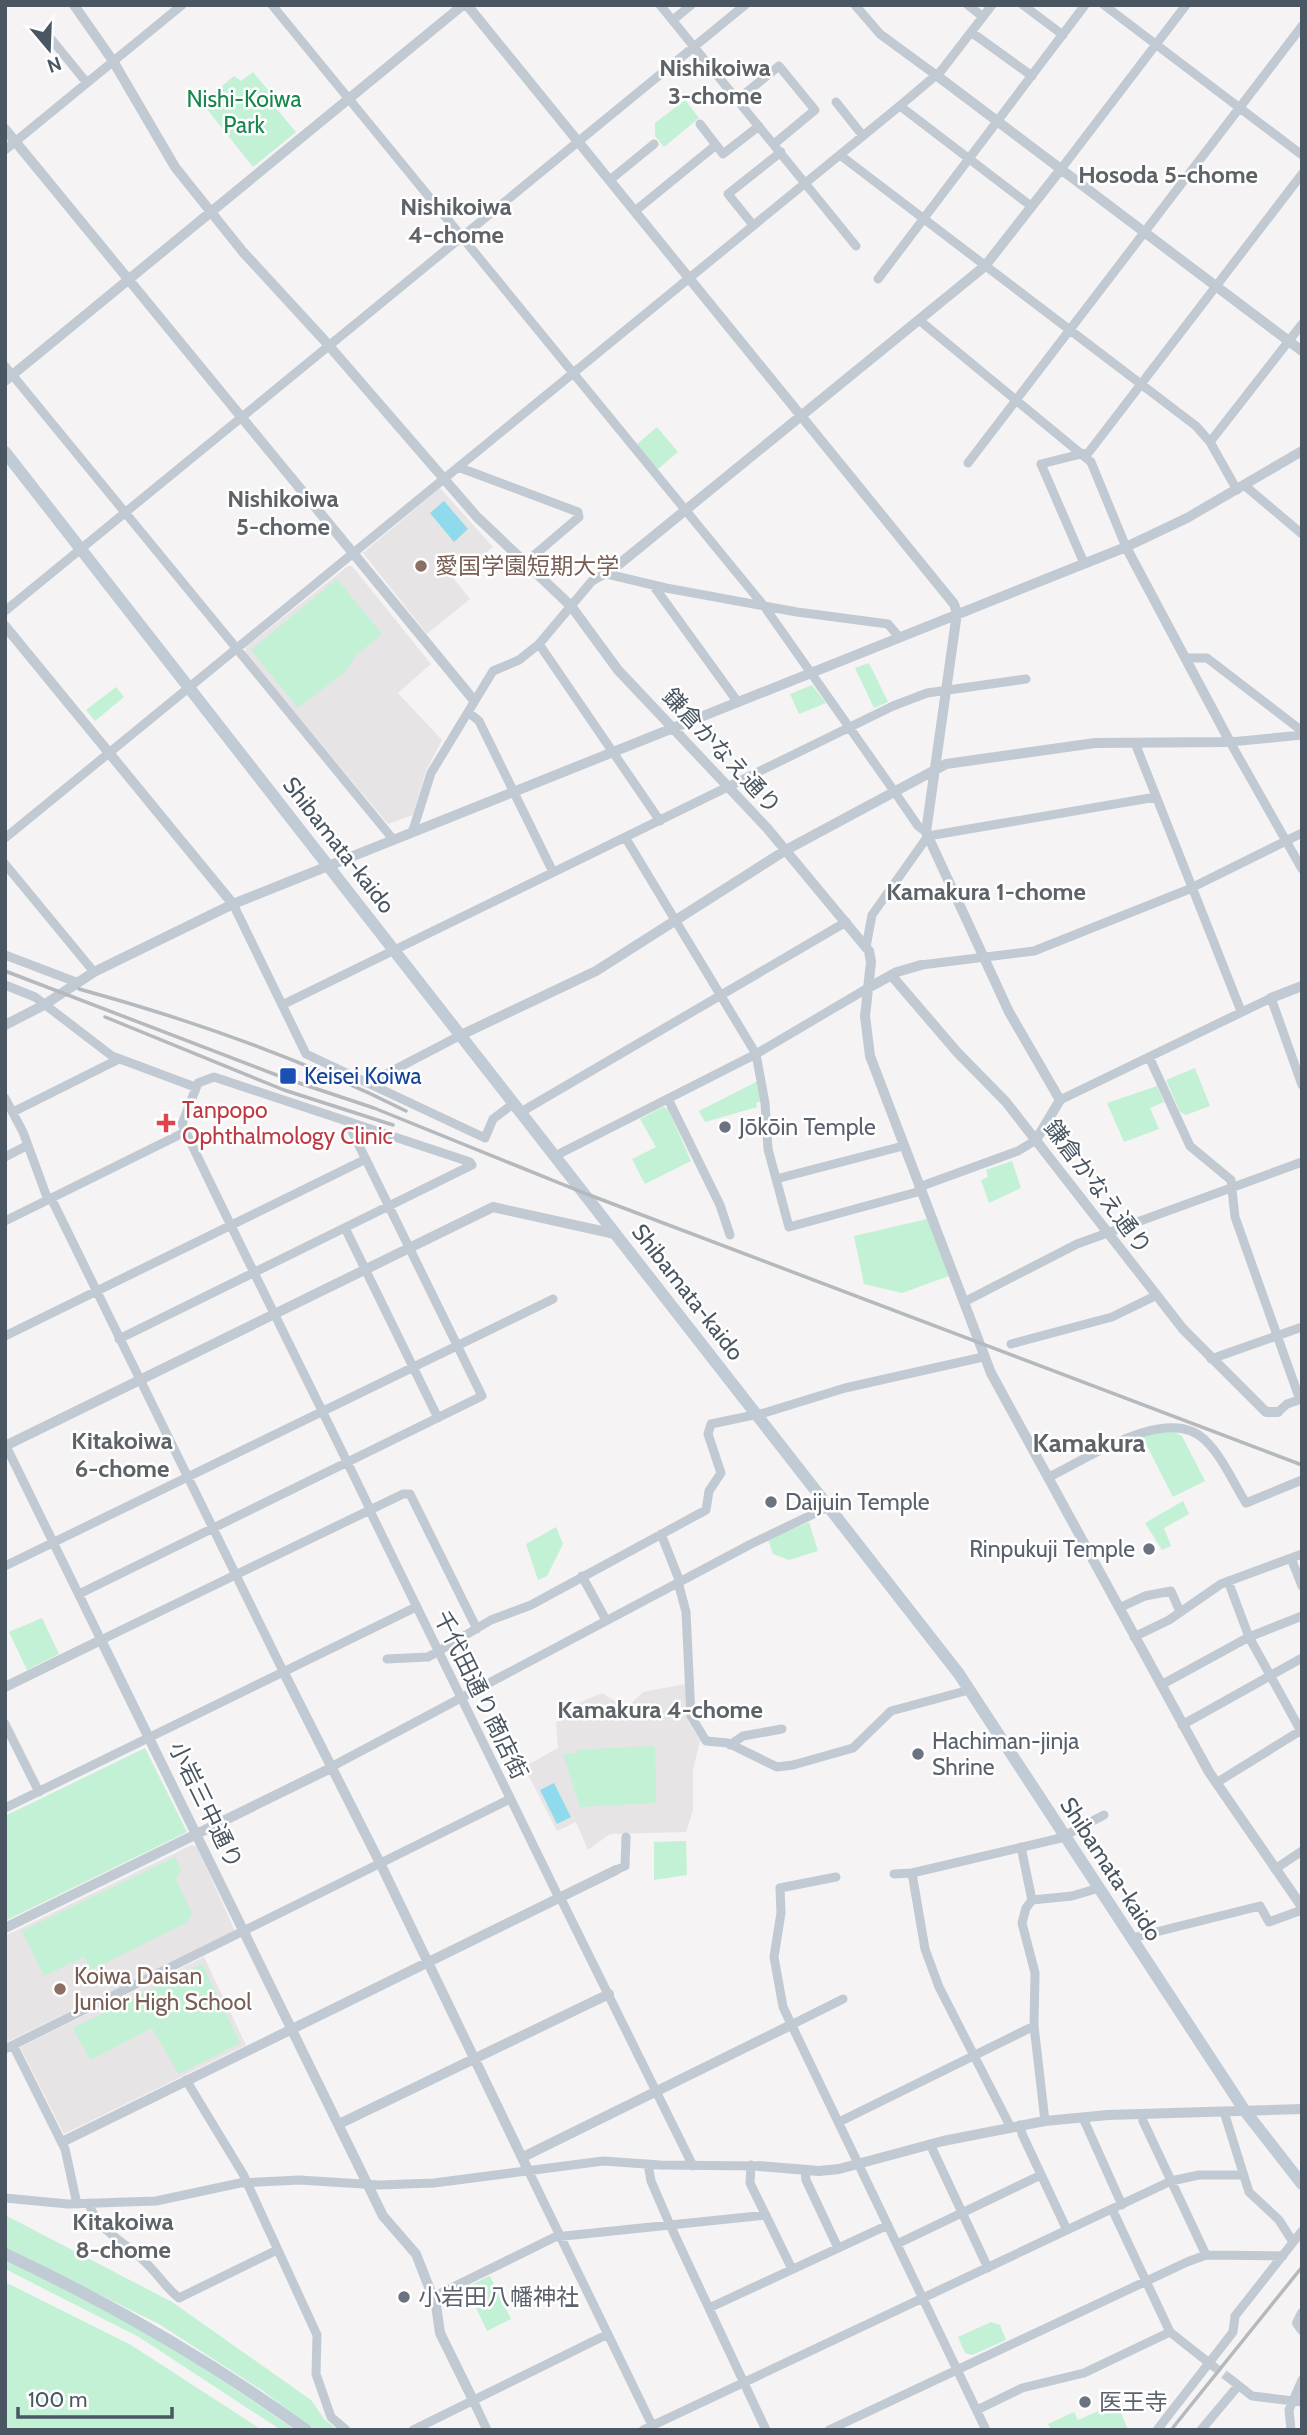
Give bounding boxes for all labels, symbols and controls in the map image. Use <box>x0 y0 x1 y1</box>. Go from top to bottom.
north arrow <box>14 14 84 84</box>
text: N <box>44 52 64 78</box>
district label: Nishikoiwa 3-chome <box>659 53 771 110</box>
park label: Nishi-Koiwa Park <box>187 85 301 139</box>
district label: Hosoda 5-chome <box>1078 160 1258 189</box>
district label: Nishikoiwa 4-chome <box>400 192 512 249</box>
district label: Nishikoiwa 5-chome <box>227 484 339 541</box>
place label: 愛国学園短期大学 <box>435 552 619 580</box>
marker: 愛国学園短期大学 <box>413 558 429 574</box>
street label: 鎌倉かなえ通り <box>657 683 787 819</box>
street label: Shibamata-kaido <box>277 771 401 919</box>
district label: Kamakura 1-chome <box>886 877 1086 906</box>
place label: Keisei Koiwa <box>304 1062 422 1090</box>
marker: Keisei Koiwa <box>278 1066 298 1086</box>
place label: Tanpopo Ophthalmology Clinic <box>182 1096 393 1150</box>
marker: Tanpopo Ophthalmology Clinic <box>156 1113 176 1133</box>
place label: Jōkōin Temple <box>738 1113 876 1141</box>
street label: 鎌倉かなえ通り <box>1038 1114 1158 1260</box>
marker: Jōkōin Temple <box>717 1119 733 1135</box>
street label: Shibamata-kaido <box>626 1218 750 1366</box>
district label: Kitakoiwa 6-chome <box>71 1426 173 1483</box>
district label: Kamakura <box>1033 1427 1146 1459</box>
place label: Daijuin Temple <box>785 1488 930 1516</box>
marker: Daijuin Temple <box>763 1494 779 1510</box>
place label: Rinpukuji Temple <box>969 1535 1135 1563</box>
marker: Rinpukuji Temple <box>1141 1541 1157 1557</box>
street label: 千代田通り商店街 <box>428 1606 534 1784</box>
district label: Kamakura 4-chome <box>557 1695 763 1724</box>
place label: Hachiman-jinja Shrine <box>932 1727 1079 1781</box>
street label: 小岩三中通り <box>163 1737 249 1873</box>
marker: Hachiman-jinja Shrine <box>910 1746 926 1762</box>
street label: Shibamata-kaido <box>1054 1792 1168 1946</box>
place label: Koiwa Daisan Junior High School <box>73 1962 252 2016</box>
marker: Koiwa Daisan Junior High School <box>52 1981 68 1997</box>
district label: Kitakoiwa 8-chome <box>72 2207 174 2264</box>
place label: 小岩田八幡神社 <box>418 2283 579 2311</box>
marker: 小岩田八幡神社 <box>396 2289 412 2305</box>
scale bar <box>18 2376 172 2420</box>
text: 100 m <box>28 2387 87 2412</box>
place label: 医王寺 <box>1099 2388 1168 2416</box>
marker: 医王寺 <box>1077 2394 1093 2410</box>

